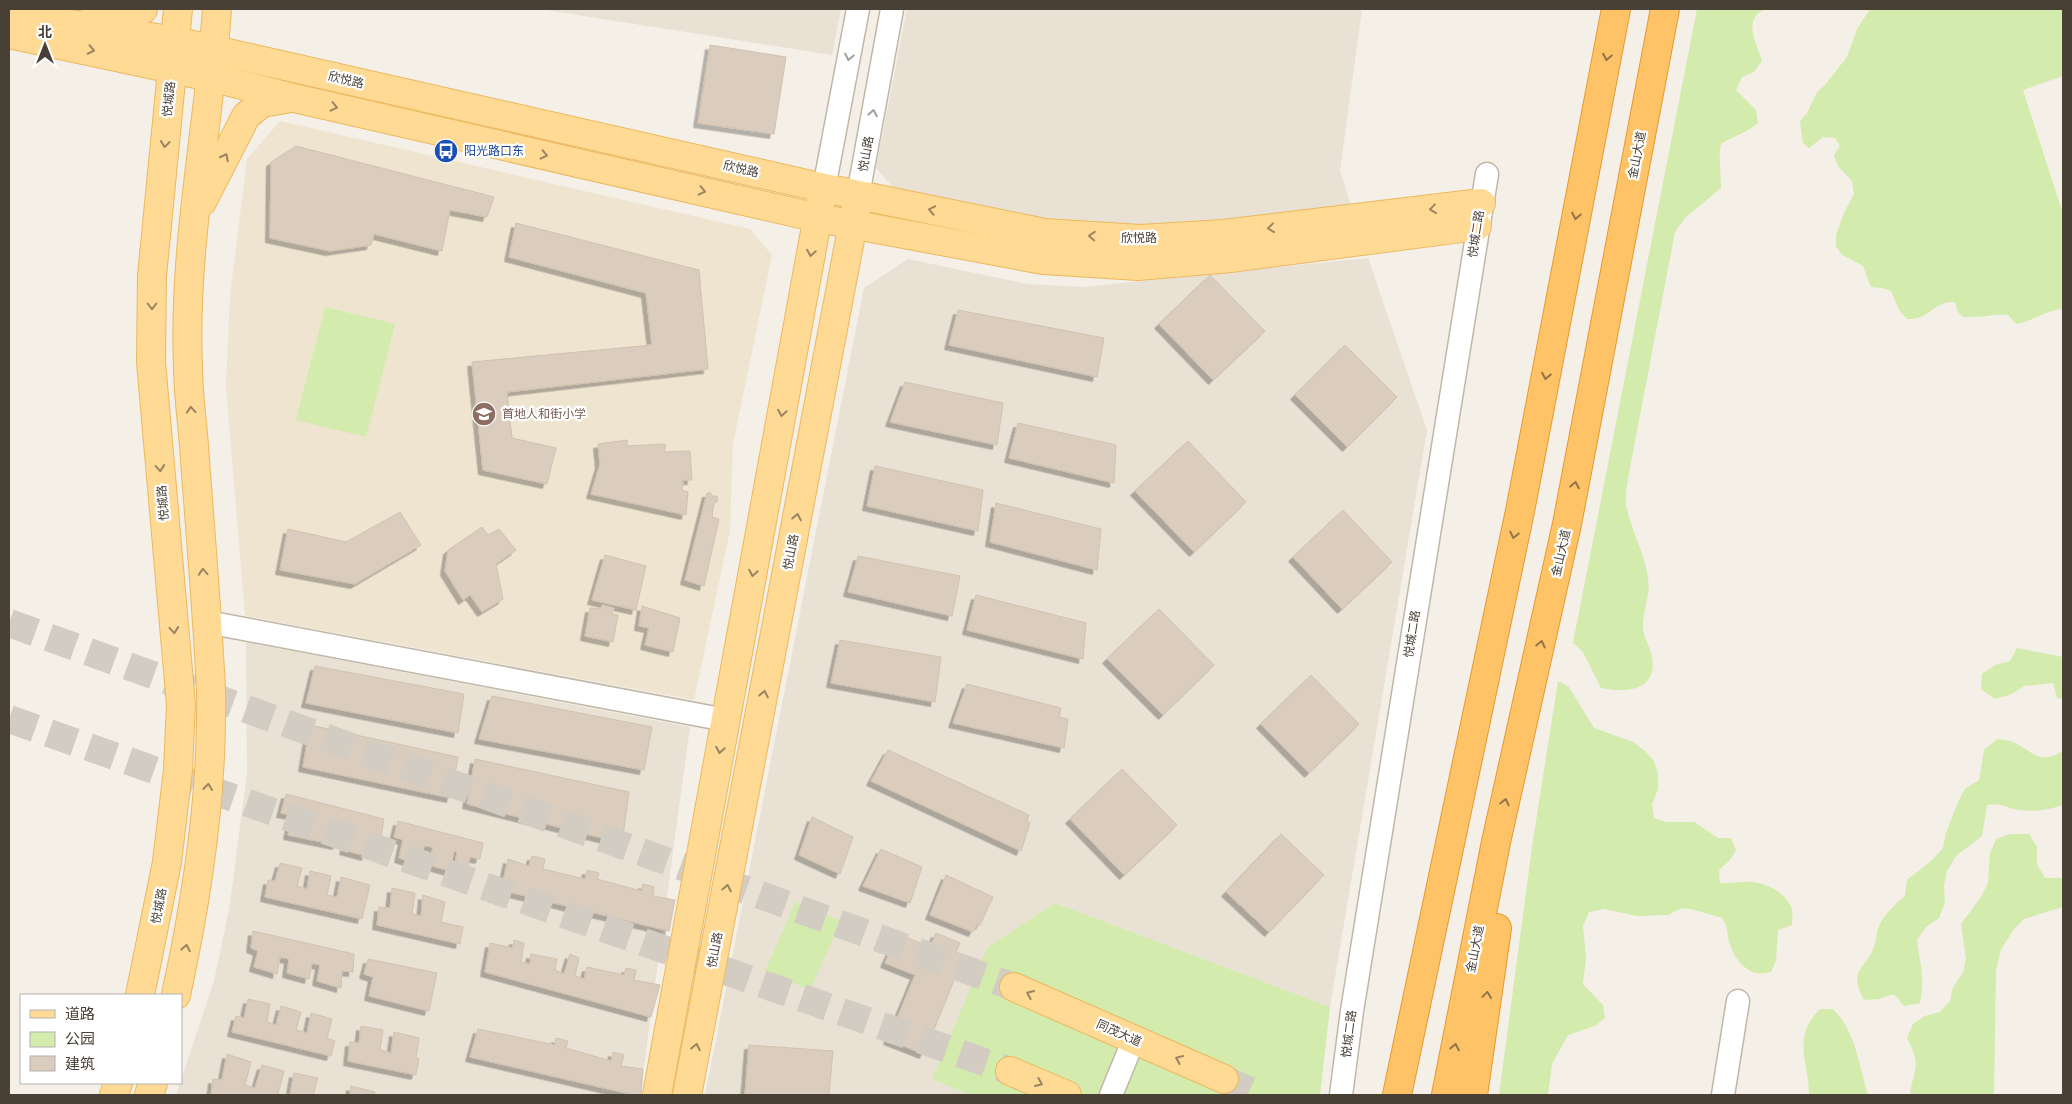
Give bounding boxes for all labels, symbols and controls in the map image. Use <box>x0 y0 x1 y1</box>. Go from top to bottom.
north arrow <box>20 20 70 70</box>
text: 北 <box>38 23 52 40</box>
one-way arrow <box>86 45 95 55</box>
one-way arrow <box>844 52 855 61</box>
one-way arrow <box>1602 52 1612 61</box>
street label: 欣悦路 <box>327 68 365 91</box>
street label: 悦城路 <box>159 80 178 118</box>
one-way arrow <box>330 101 339 112</box>
one-way arrow <box>868 108 878 117</box>
street label: 金山大道 <box>1625 130 1648 180</box>
street label: 悦山路 <box>855 135 876 173</box>
bus stop icon: 阳光路口东 <box>433 138 459 164</box>
one-way arrow <box>160 141 171 149</box>
place label: 阳光路口东 <box>464 143 524 158</box>
one-way arrow <box>539 149 548 160</box>
one-way arrow <box>218 154 228 163</box>
street label: 欣悦路 <box>722 157 760 180</box>
one-way arrow <box>698 185 707 196</box>
one-way arrow <box>1428 203 1436 214</box>
one-way arrow <box>927 205 936 216</box>
street label: 悦城二路 <box>1464 209 1487 259</box>
one-way arrow <box>1571 212 1582 221</box>
one-way arrow <box>1267 222 1275 233</box>
street label: 欣悦路 <box>1121 230 1157 245</box>
one-way arrow <box>1088 231 1096 242</box>
one-way arrow <box>807 249 817 258</box>
one-way arrow <box>147 302 157 310</box>
one-way arrow <box>1541 371 1551 380</box>
school or university icon: 首地人和街小学 <box>471 401 497 427</box>
one-way arrow <box>186 406 197 414</box>
place label: 首地人和街小学 <box>502 406 586 421</box>
one-way arrow <box>777 409 788 417</box>
one-way arrow <box>155 465 166 473</box>
one-way arrow <box>1569 481 1579 489</box>
street label: 悦城路 <box>153 484 172 522</box>
one-way arrow <box>792 513 802 521</box>
street label: 金山大道 <box>1548 528 1573 578</box>
one-way arrow <box>1510 531 1520 540</box>
street label: 悦山路 <box>780 533 801 571</box>
one-way arrow <box>198 568 209 576</box>
one-way arrow <box>748 568 758 577</box>
street label: 悦城二路 <box>1400 609 1423 659</box>
one-way arrow <box>168 627 179 635</box>
one-way arrow <box>1535 639 1546 648</box>
one-way arrow <box>758 689 768 698</box>
one-way arrow <box>716 745 726 754</box>
one-way arrow <box>202 782 213 790</box>
one-way arrow <box>1499 798 1510 807</box>
one-way arrow <box>721 883 731 892</box>
street label: 悦城路 <box>148 887 169 925</box>
street label: 金山大道 <box>1463 924 1486 974</box>
street label: 悦山路 <box>704 931 725 969</box>
one-way arrow <box>180 943 191 952</box>
one-way arrow <box>1026 990 1035 1001</box>
one-way arrow <box>1481 991 1492 999</box>
legend <box>20 994 182 1084</box>
text: 道路 <box>65 1004 95 1022</box>
street label: 悦城二路 <box>1338 1009 1359 1059</box>
street label: 同茂大道 <box>1094 1016 1144 1049</box>
text: 公园 <box>65 1029 95 1047</box>
one-way arrow <box>690 1043 701 1052</box>
one-way arrow <box>1450 1043 1460 1052</box>
text: 建筑 <box>65 1054 95 1072</box>
one-way arrow <box>1175 1055 1184 1066</box>
one-way arrow <box>1034 1077 1043 1088</box>

